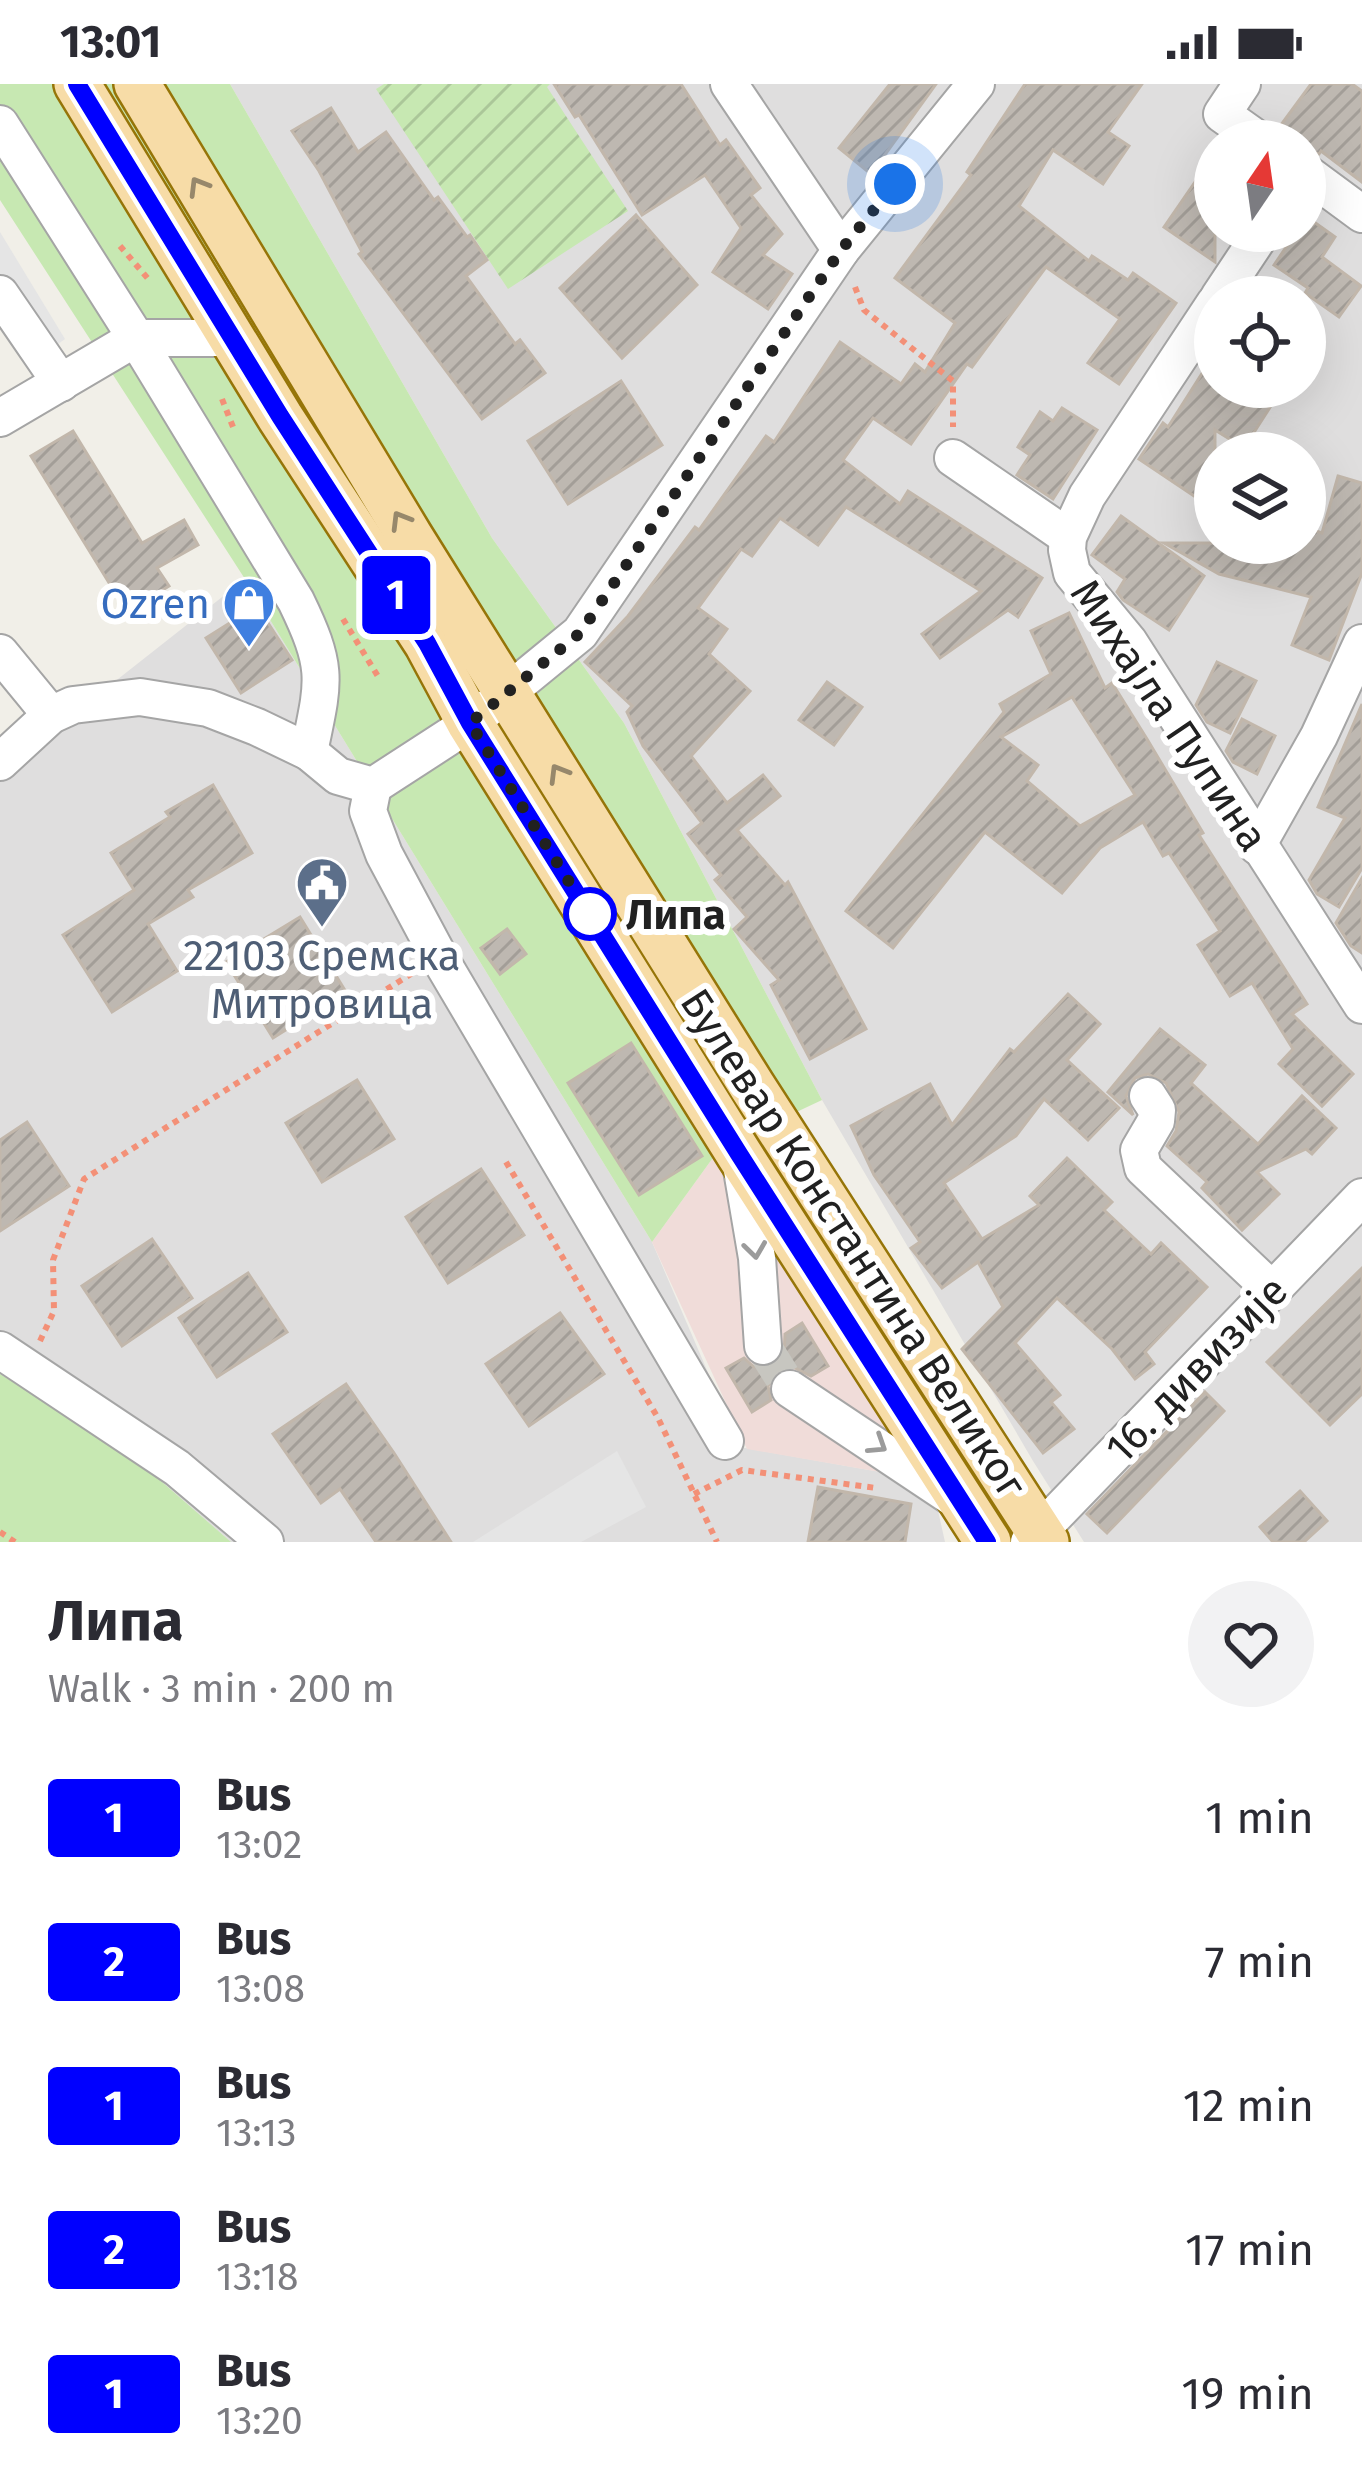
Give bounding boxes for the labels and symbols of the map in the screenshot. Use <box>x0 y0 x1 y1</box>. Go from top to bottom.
north arrow <box>1194 120 1326 252</box>
your location <box>865 154 925 214</box>
one-way arrow <box>190 177 212 199</box>
one-way arrow <box>392 511 414 533</box>
line badge: 1 <box>357 556 435 634</box>
street label: Михајла Пупина <box>1060 570 1278 861</box>
shop icon: Ozren <box>221 575 277 649</box>
place label: Ozren <box>101 579 210 629</box>
one-way arrow <box>550 764 572 786</box>
public building icon: 22103 Сремска Митровица <box>294 855 350 929</box>
marker: Липа <box>565 889 615 939</box>
place label: Липа <box>626 890 726 940</box>
place label: 22103 Сремска Митровица <box>183 931 461 1029</box>
street label: Булевар Константина Великог <box>670 980 1037 1507</box>
one-way arrow <box>741 1240 767 1260</box>
street label: 16. дивизије <box>1095 1266 1298 1473</box>
one-way arrow <box>865 1430 887 1452</box>

